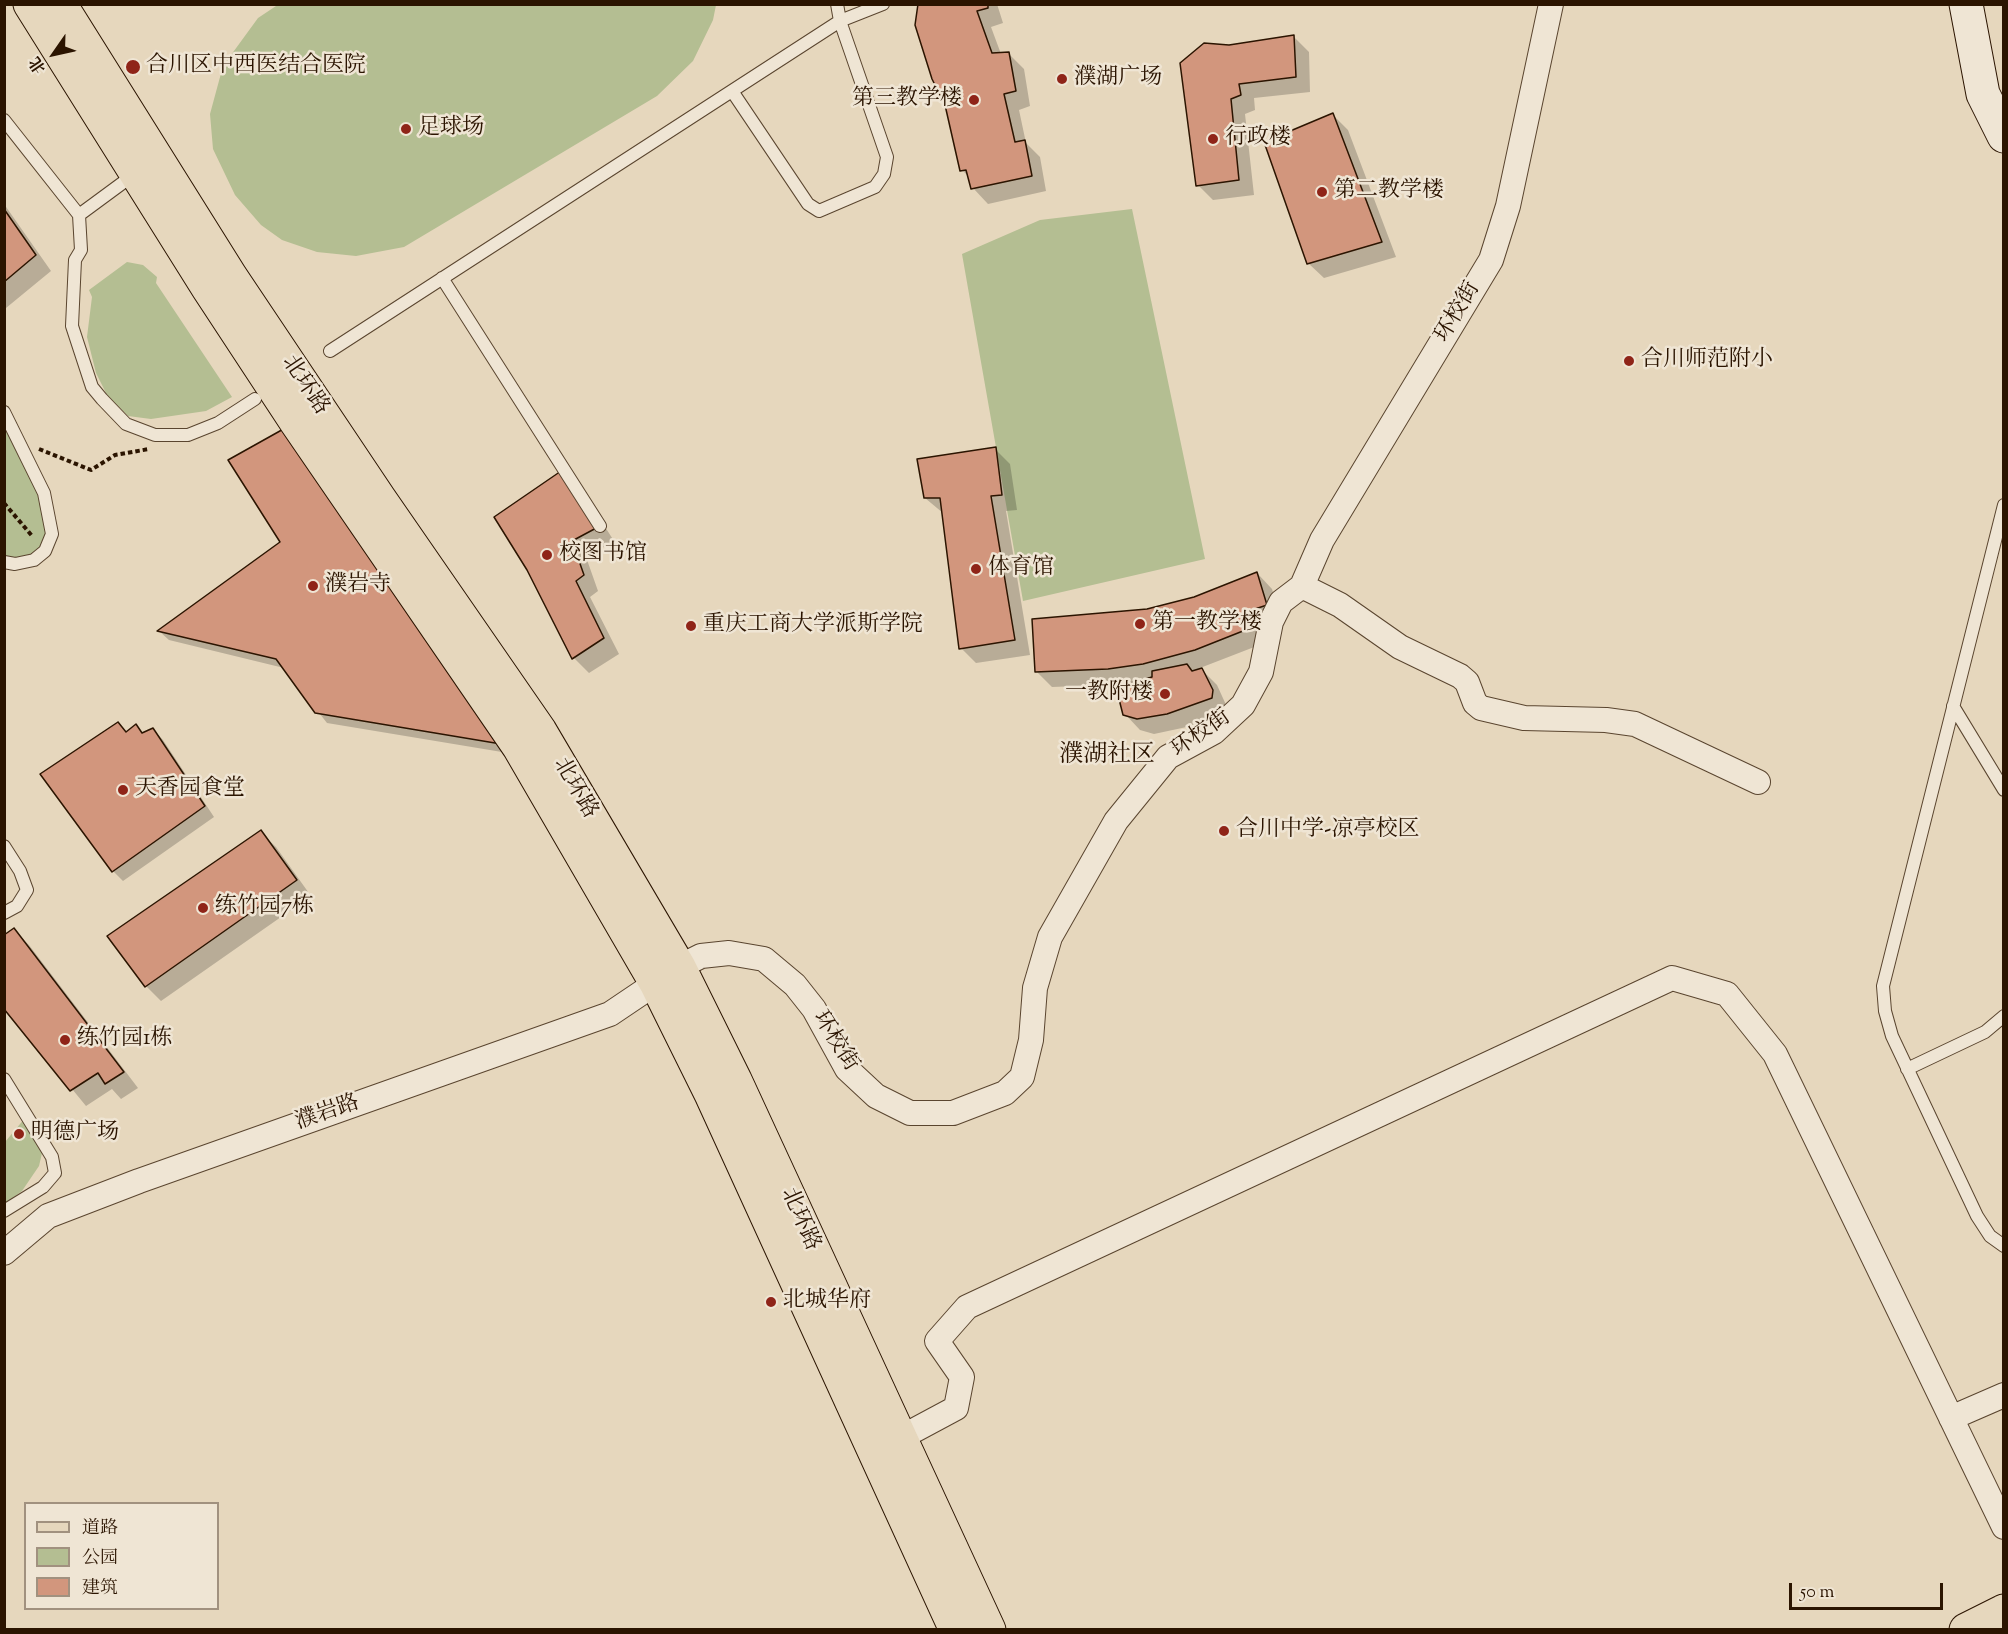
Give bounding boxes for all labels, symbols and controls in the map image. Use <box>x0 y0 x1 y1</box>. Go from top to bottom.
north arrow <box>24 24 84 84</box>
text: 北 <box>25 51 53 77</box>
place label: 合川区中西医结合医院 <box>146 54 366 80</box>
marker: 合川区中西医结合医院 <box>124 58 142 76</box>
place label: 濮湖广场 <box>1074 66 1162 92</box>
marker: 濮湖广场 <box>1055 72 1069 86</box>
place label: 第三教学楼 <box>852 87 962 113</box>
marker: 第三教学楼 <box>967 93 981 107</box>
place label: 足球场 <box>418 116 484 142</box>
marker: 足球场 <box>399 122 413 136</box>
place label: 行政楼 <box>1225 126 1291 152</box>
marker: 行政楼 <box>1206 132 1220 146</box>
place label: 第二教学楼 <box>1334 179 1444 205</box>
marker: 第二教学楼 <box>1315 185 1329 199</box>
street label: 环校街 <box>1431 278 1487 348</box>
place label: 合川师范附小 <box>1641 348 1773 374</box>
street label: 北环路 <box>275 351 333 421</box>
marker: 合川师范附小 <box>1622 354 1636 368</box>
place label: 校图书馆 <box>559 542 647 568</box>
marker: 校图书馆 <box>540 548 554 562</box>
place label: 体育馆 <box>988 556 1054 582</box>
marker: 体育馆 <box>969 562 983 576</box>
place label: 濮岩寺 <box>325 573 391 599</box>
marker: 濮岩寺 <box>306 579 320 593</box>
place label: 第一教学楼 <box>1152 611 1262 637</box>
place label: 重庆工商大学派斯学院 <box>703 613 923 639</box>
marker: 第一教学楼 <box>1133 617 1147 631</box>
marker: 重庆工商大学派斯学院 <box>684 619 698 633</box>
place label: 一教附楼 <box>1065 681 1153 707</box>
marker: 一教附楼 <box>1158 687 1172 701</box>
street label: 环校街 <box>1167 705 1237 765</box>
district label: 濮湖社区 <box>1059 743 1155 771</box>
street label: 北环路 <box>546 754 602 824</box>
place label: 天香园食堂 <box>135 777 245 803</box>
marker: 天香园食堂 <box>116 783 130 797</box>
place label: 合川中学-凉亭校区 <box>1236 818 1419 844</box>
marker: 合川中学-凉亭校区 <box>1217 824 1231 838</box>
place label: 练竹园7栋 <box>215 895 314 921</box>
marker: 练竹园7栋 <box>196 901 210 915</box>
street label: 环校街 <box>805 1007 863 1077</box>
place label: 练竹园1栋 <box>77 1027 172 1053</box>
marker: 练竹园1栋 <box>58 1033 72 1047</box>
street label: 濮岩路 <box>293 1091 363 1137</box>
place label: 明德广场 <box>31 1121 119 1147</box>
marker: 明德广场 <box>12 1127 26 1141</box>
street label: 北环路 <box>774 1184 824 1256</box>
place label: 北城华府 <box>783 1289 871 1315</box>
marker: 北城华府 <box>764 1295 778 1309</box>
legend <box>24 1502 219 1610</box>
text: 道路 <box>82 1516 118 1542</box>
text: 公园 <box>82 1546 118 1572</box>
scale bar <box>1792 1571 1946 1609</box>
text: 建筑 <box>82 1576 118 1602</box>
text: 50 m <box>1800 1580 1834 1606</box>

